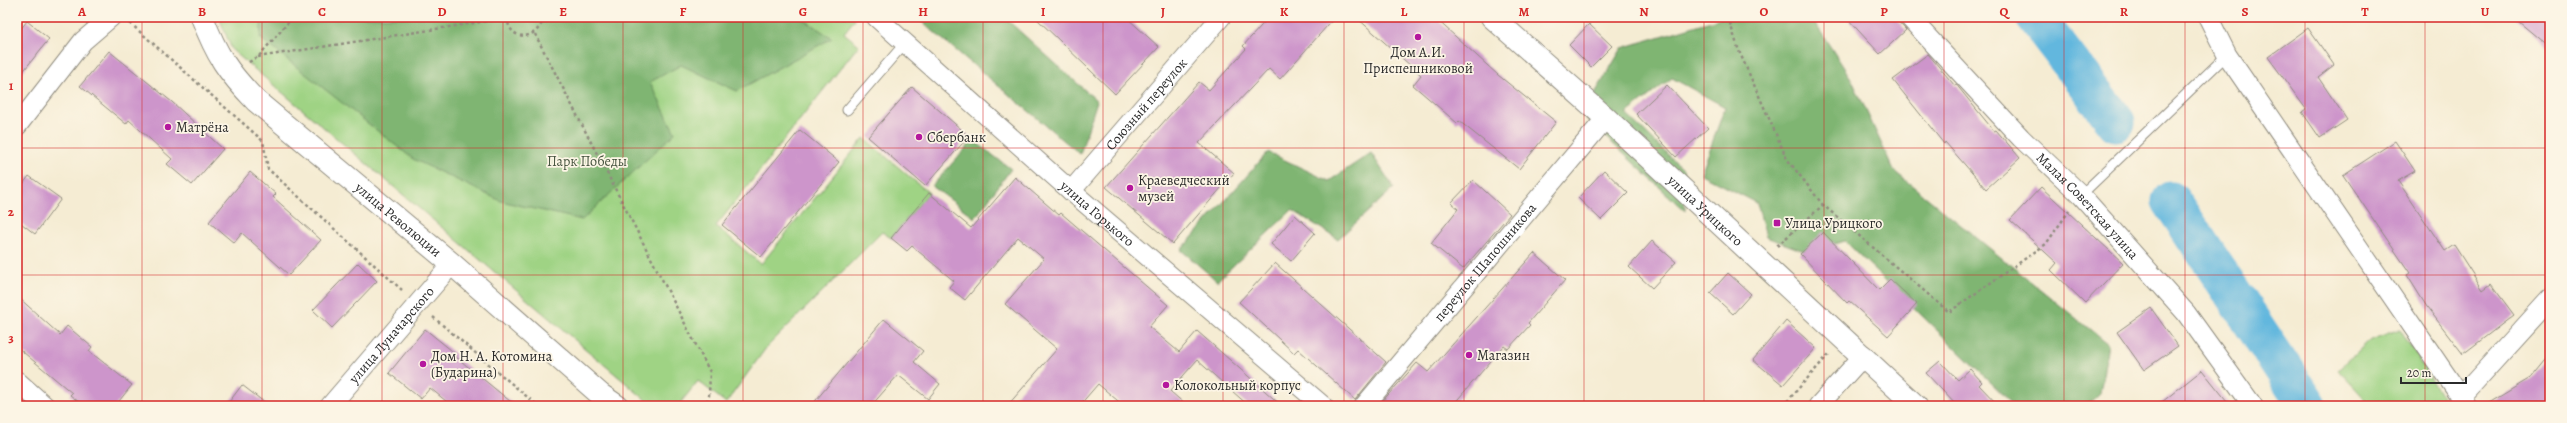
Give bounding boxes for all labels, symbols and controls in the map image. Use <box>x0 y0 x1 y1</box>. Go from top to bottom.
text: A <box>77 3 87 20</box>
text: B <box>198 3 206 20</box>
text: C <box>318 3 326 20</box>
text: D <box>437 3 447 20</box>
text: E <box>559 3 567 20</box>
text: F <box>680 3 687 20</box>
text: G <box>799 3 807 20</box>
text: H <box>918 3 928 20</box>
text: I <box>1041 3 1046 20</box>
text: J <box>1161 3 1165 20</box>
text: K <box>1280 3 1289 20</box>
text: L <box>1401 3 1408 20</box>
text: M <box>1519 3 1530 20</box>
text: N <box>1639 3 1649 20</box>
text: O <box>1760 3 1769 20</box>
text: P <box>1880 3 1888 20</box>
text: Q <box>2000 3 2011 20</box>
text: R <box>2120 3 2129 20</box>
text: S <box>2241 3 2249 20</box>
text: T <box>2361 3 2369 20</box>
text: U <box>2481 3 2490 20</box>
marker: Дом А.И. Приспешниковой <box>1413 32 1423 42</box>
place label: Дом А.И. Приспешниковой <box>1363 43 1473 78</box>
street label: Союзный переулок <box>1101 54 1192 154</box>
text: 1 <box>9 77 14 94</box>
place label: Матрёна <box>176 118 229 137</box>
marker: Матрёна <box>163 122 173 132</box>
place label: Сбербанк <box>927 128 986 147</box>
marker: Сбербанк <box>914 132 924 142</box>
street label: Малая Советская улица <box>2032 148 2143 264</box>
park label: Парк Победы <box>547 152 627 171</box>
street label: улица Урицкого <box>1663 170 1747 251</box>
place label: Краеведческий музей <box>1138 171 1230 206</box>
street label: улица Горького <box>1055 176 1138 251</box>
street label: улица Революции <box>350 178 445 261</box>
marker: Краеведческий музей <box>1125 183 1135 193</box>
street label: переулок Шапошникова <box>1430 199 1541 326</box>
text: 2 <box>8 203 15 220</box>
place label: Улица Урицкого <box>1785 214 1882 233</box>
marker: Улица Урицкого <box>1772 218 1782 228</box>
street label: улица Луначарского <box>344 283 439 388</box>
text: 3 <box>8 329 14 346</box>
place label: Магазин <box>1477 346 1530 365</box>
place label: Дом Н. А. Котомина (Бударина) <box>431 347 553 382</box>
marker: Магазин <box>1464 350 1474 360</box>
marker: Дом Н. А. Котомина (Бударина) <box>418 359 428 369</box>
scale bar <box>2401 359 2466 385</box>
text: 20 m <box>2407 365 2431 381</box>
place label: Колокольный корпус <box>1174 376 1301 395</box>
marker: Колокольный корпус <box>1161 380 1171 390</box>

